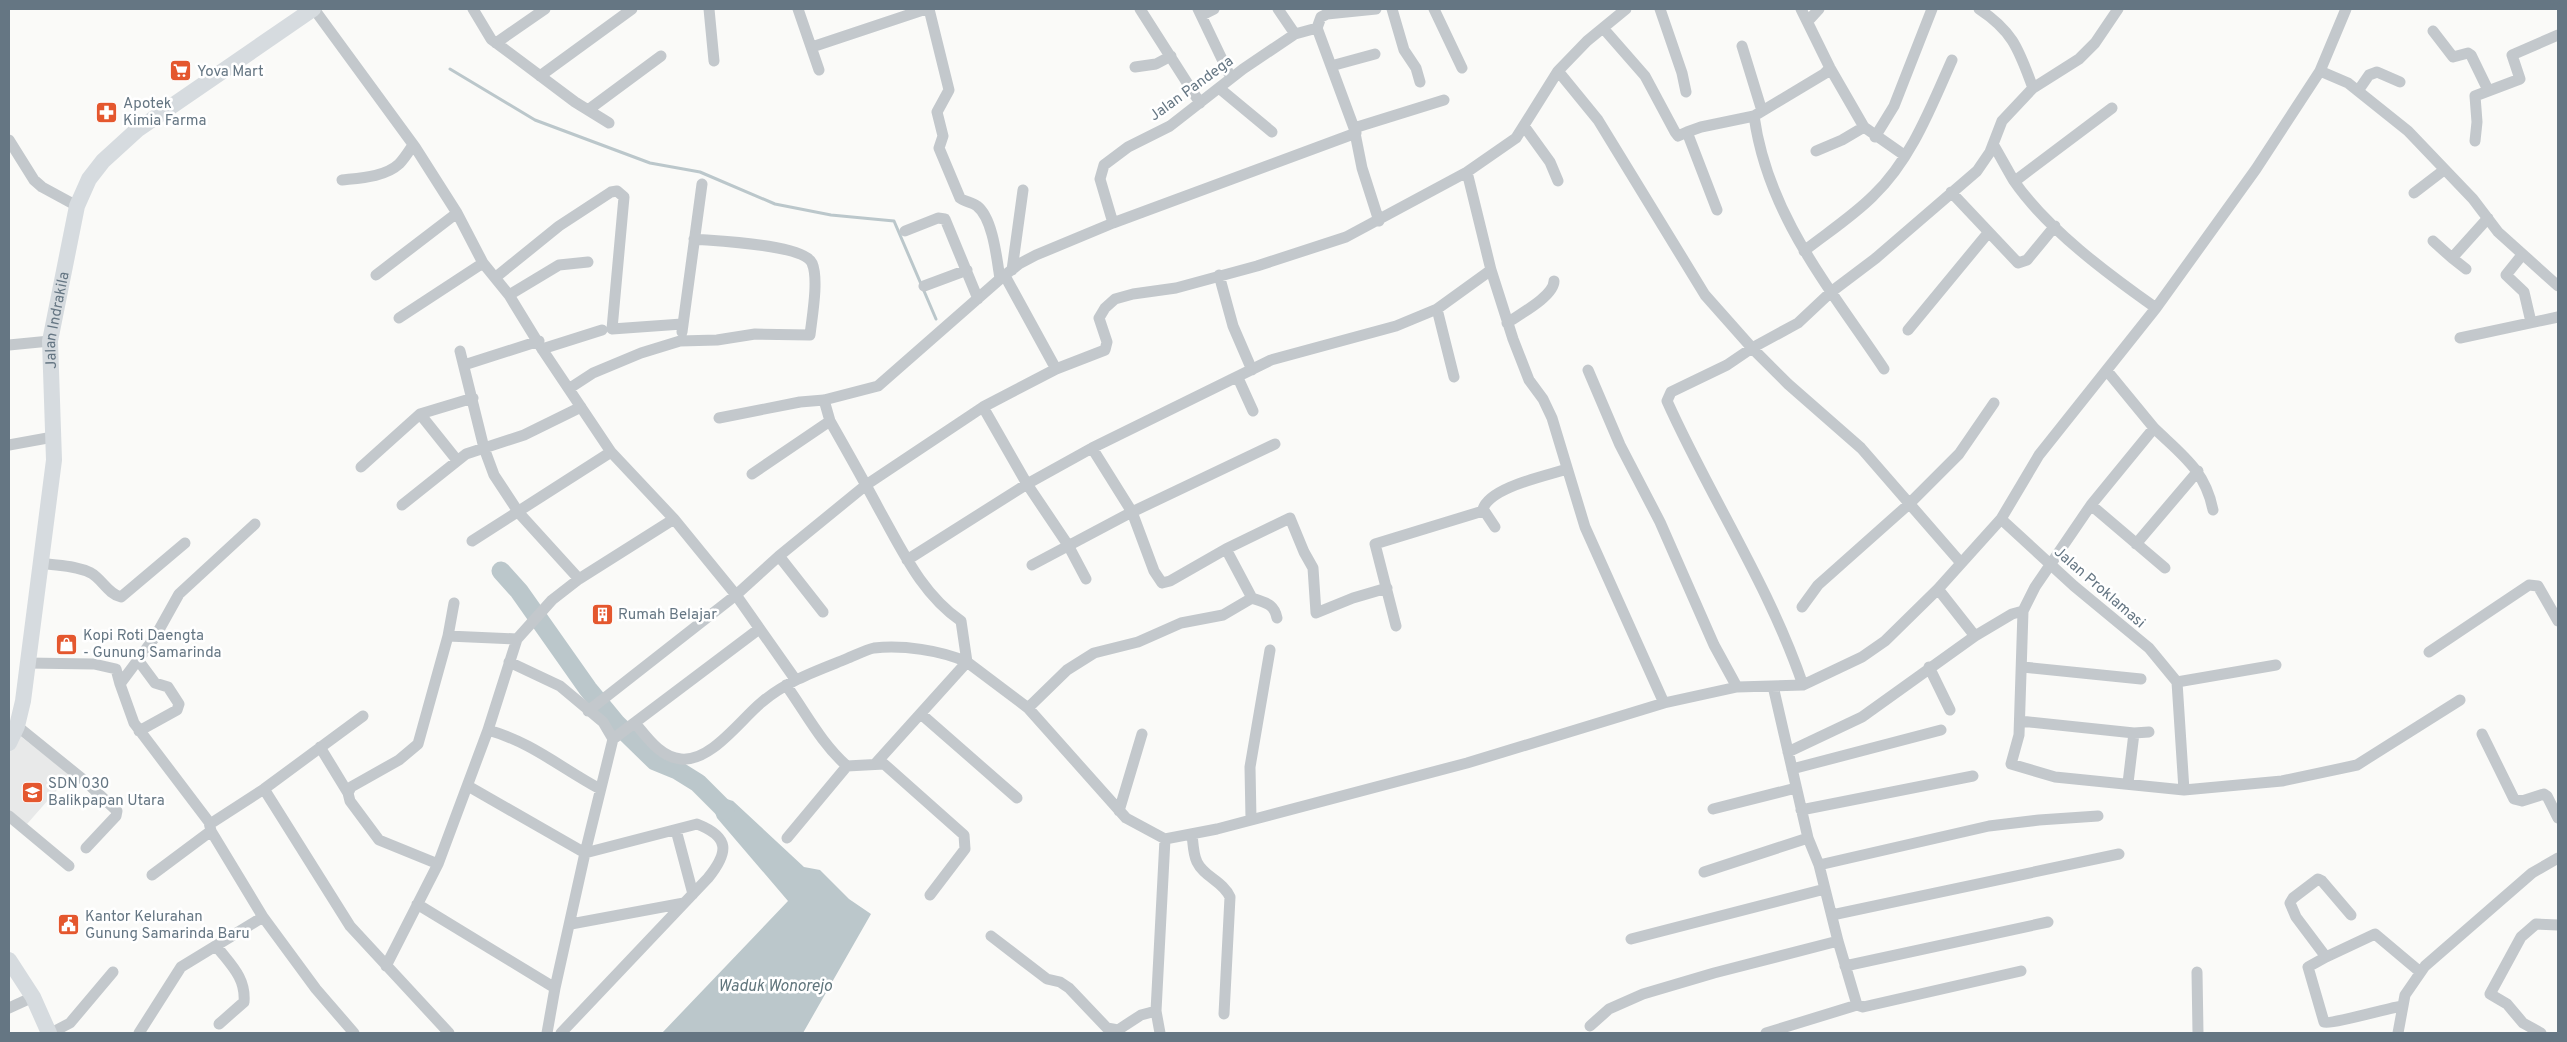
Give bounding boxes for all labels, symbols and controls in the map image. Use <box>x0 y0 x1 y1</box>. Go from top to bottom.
street label: Jalan Pandega <box>1146 52 1238 126</box>
supermarket icon: Yova Mart <box>169 59 193 83</box>
place label: Yova Mart <box>197 63 264 82</box>
place label: Apotek Kimia Farma <box>123 95 206 131</box>
pharmacy icon: Apotek Kimia Farma <box>95 100 119 124</box>
street label: Jalan Indrakila <box>42 270 75 369</box>
street label: Jalan Proklamasi <box>2049 543 2149 633</box>
building icon: Rumah Belajar <box>590 602 614 626</box>
place label: Rumah Belajar <box>618 606 717 625</box>
place label: Kopi Roti Daengta - Gunung Samarinda <box>83 627 222 663</box>
shop icon: Kopi Roti Daengta - Gunung Samarinda <box>55 632 79 656</box>
place label: SDN 030 Balikpapan Utara <box>48 775 165 811</box>
school or university icon: SDN 030 Balikpapan Utara <box>20 780 44 804</box>
place label: Kantor Kelurahan Gunung Samarinda Baru <box>85 908 250 944</box>
public building icon: Kantor Kelurahan Gunung Samarinda Baru <box>57 913 81 937</box>
water label: Waduk Wonorejo <box>718 977 833 997</box>

